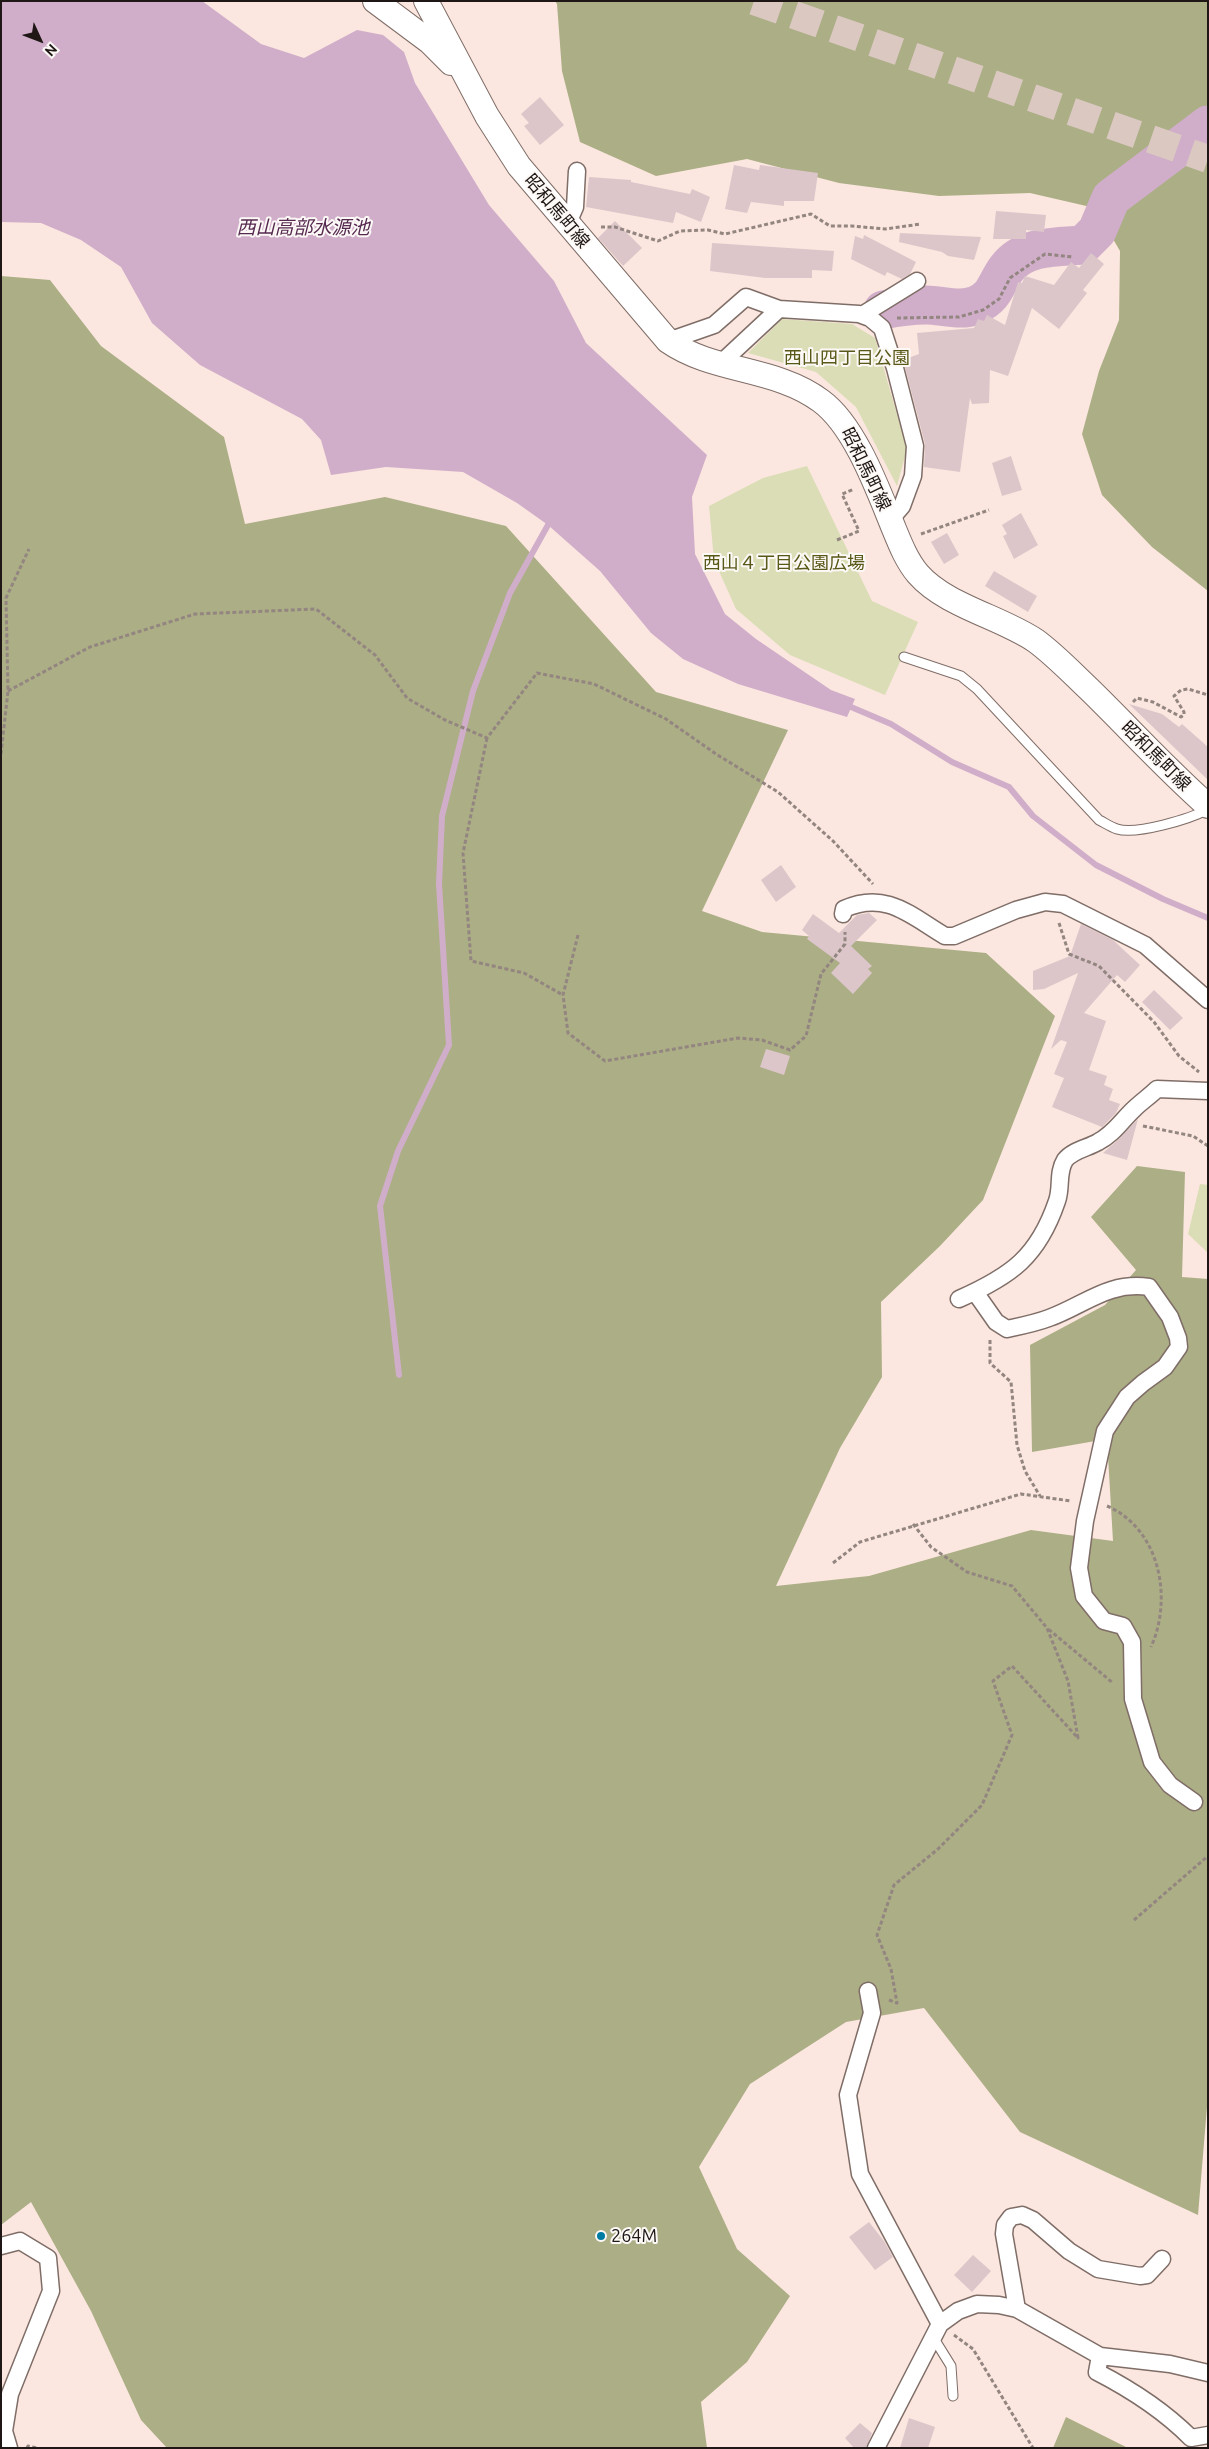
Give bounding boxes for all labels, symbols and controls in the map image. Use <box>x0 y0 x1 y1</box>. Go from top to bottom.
north arrow <box>15 15 65 65</box>
text: N <box>42 41 60 60</box>
street label: 昭和馬町線 <box>520 170 594 252</box>
water label: 西山高部水源池 <box>237 217 369 239</box>
park label: 西山四丁目公園 <box>784 347 910 369</box>
street label: 昭和馬町線 <box>837 424 895 514</box>
park label: 西山４丁目公園広場 <box>703 552 865 574</box>
street label: 昭和馬町線 <box>1117 717 1195 795</box>
place label: 264M <box>611 2225 657 2247</box>
marker: 264M <box>595 2230 607 2242</box>

